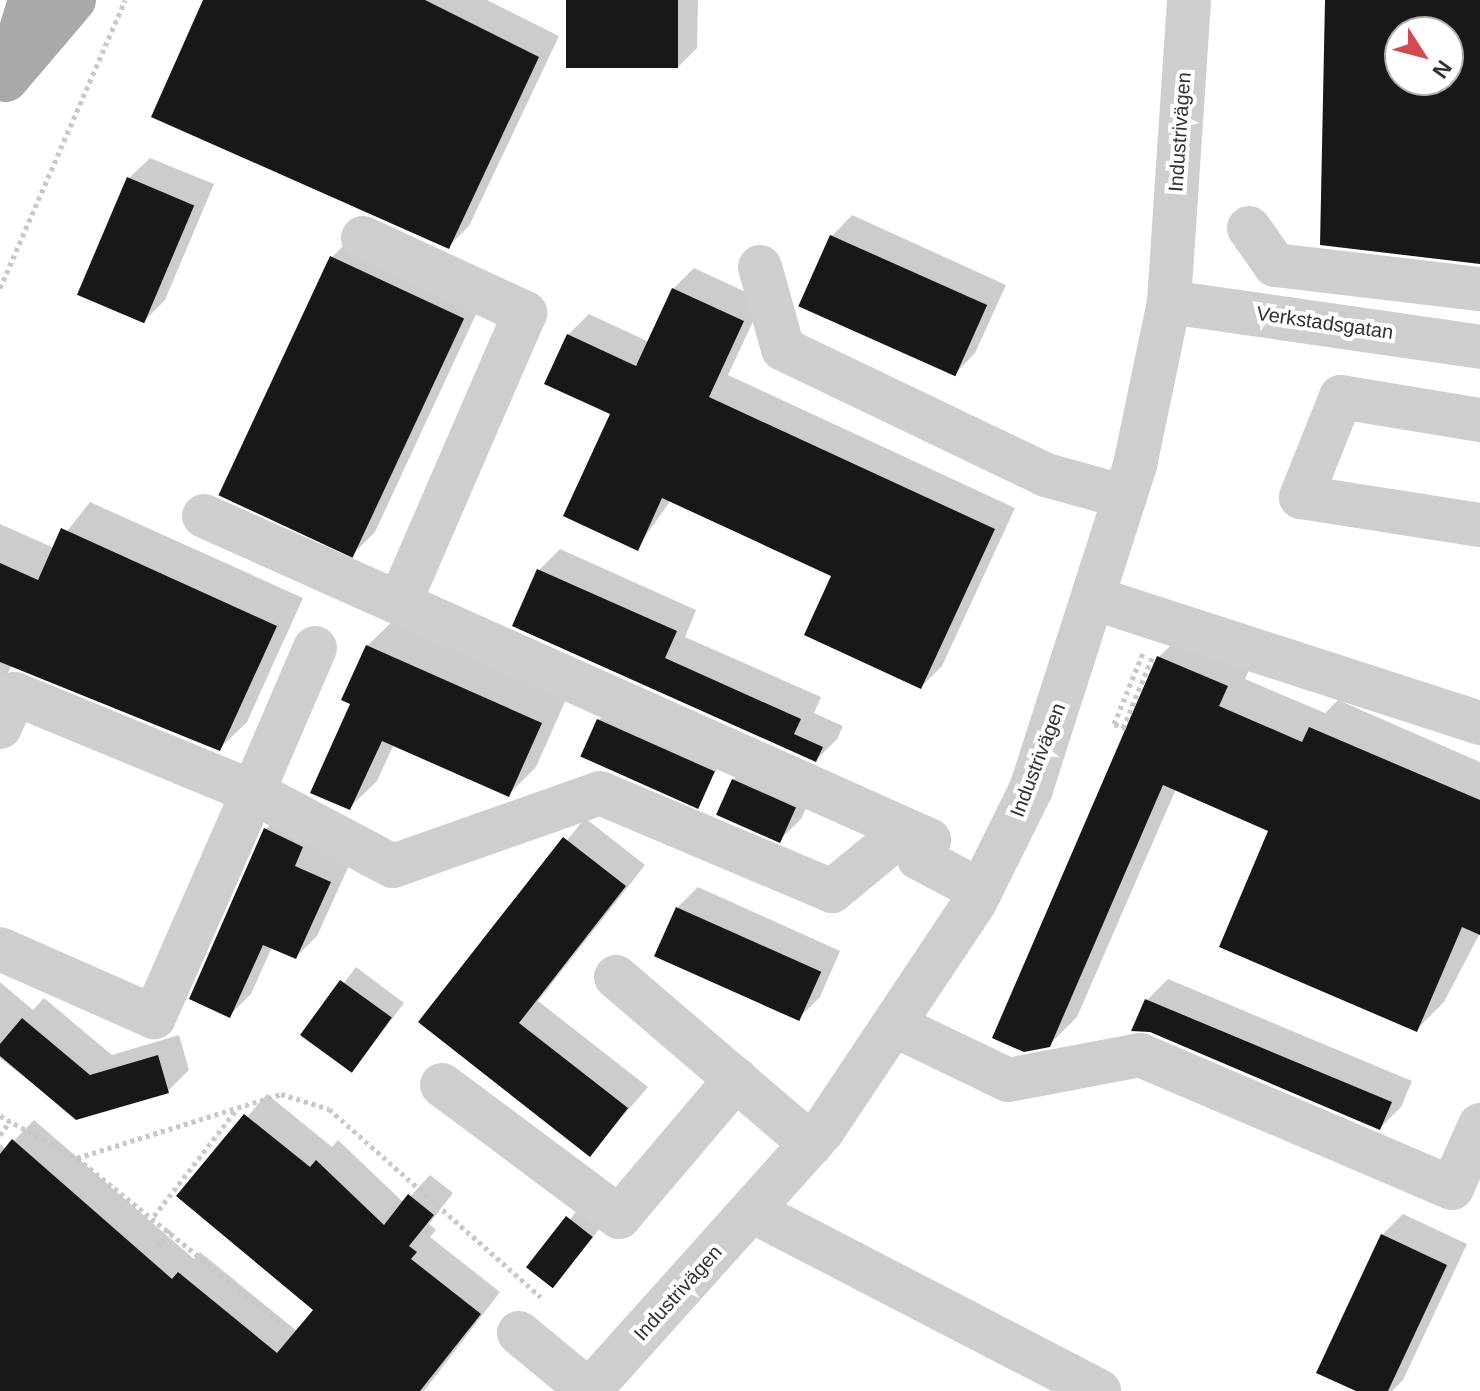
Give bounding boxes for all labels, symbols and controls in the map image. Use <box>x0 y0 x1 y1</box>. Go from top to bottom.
north arrow <box>1384 16 1464 96</box>
text: N <box>1427 55 1457 83</box>
street label: Industrivägen <box>1164 71 1196 193</box>
street label: Verkstadsgatan <box>1255 302 1395 344</box>
street label: Industrivägen <box>1005 700 1071 820</box>
street label: Industrivägen <box>629 1240 727 1346</box>

